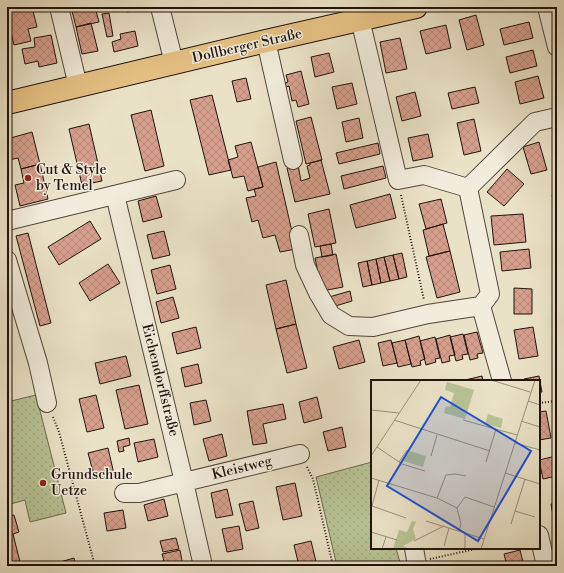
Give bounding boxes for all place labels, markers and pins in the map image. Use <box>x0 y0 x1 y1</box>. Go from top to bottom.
place label: Cut & Style by Temel <box>36 161 107 195</box>
marker: Cut & Style by Temel <box>23 173 33 183</box>
place label: Grundschule Uetze <box>51 466 133 500</box>
marker: Grundschule Uetze <box>38 478 48 488</box>

